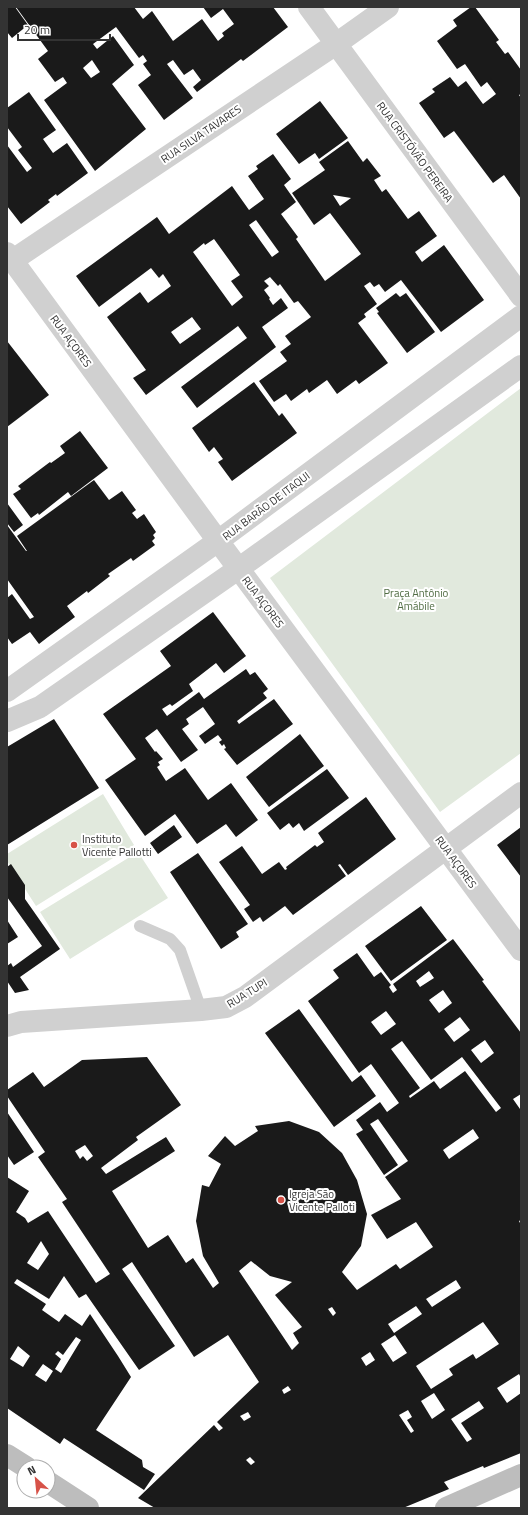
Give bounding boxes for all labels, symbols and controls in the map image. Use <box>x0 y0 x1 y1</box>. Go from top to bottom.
scale bar <box>18 16 110 42</box>
text: 20 m <box>24 20 50 39</box>
street label: RUA CRISTÓVÃO PEREIRA <box>373 99 457 206</box>
street label: RUA SILVA TAVARES <box>158 101 244 167</box>
street label: RUA AÇORES <box>47 312 95 370</box>
street label: RUA BARÃO DE ITAQUI <box>219 468 313 544</box>
street label: RUA AÇORES <box>238 573 288 631</box>
park label: Praça Antônio Amábile <box>384 585 449 614</box>
place label: Instituto Vicente Pallotti <box>82 831 152 860</box>
street label: RUA AÇORES <box>432 833 480 891</box>
marker: Instituto Vicente Pallotti <box>69 840 79 850</box>
street label: RUA TUPI <box>224 974 270 1012</box>
place label: Igreja São Vicente Palloti <box>289 1186 355 1215</box>
marker: Igreja São Vicente Palloti <box>276 1195 286 1205</box>
north arrow <box>16 1459 56 1499</box>
text: N <box>24 1461 38 1479</box>

